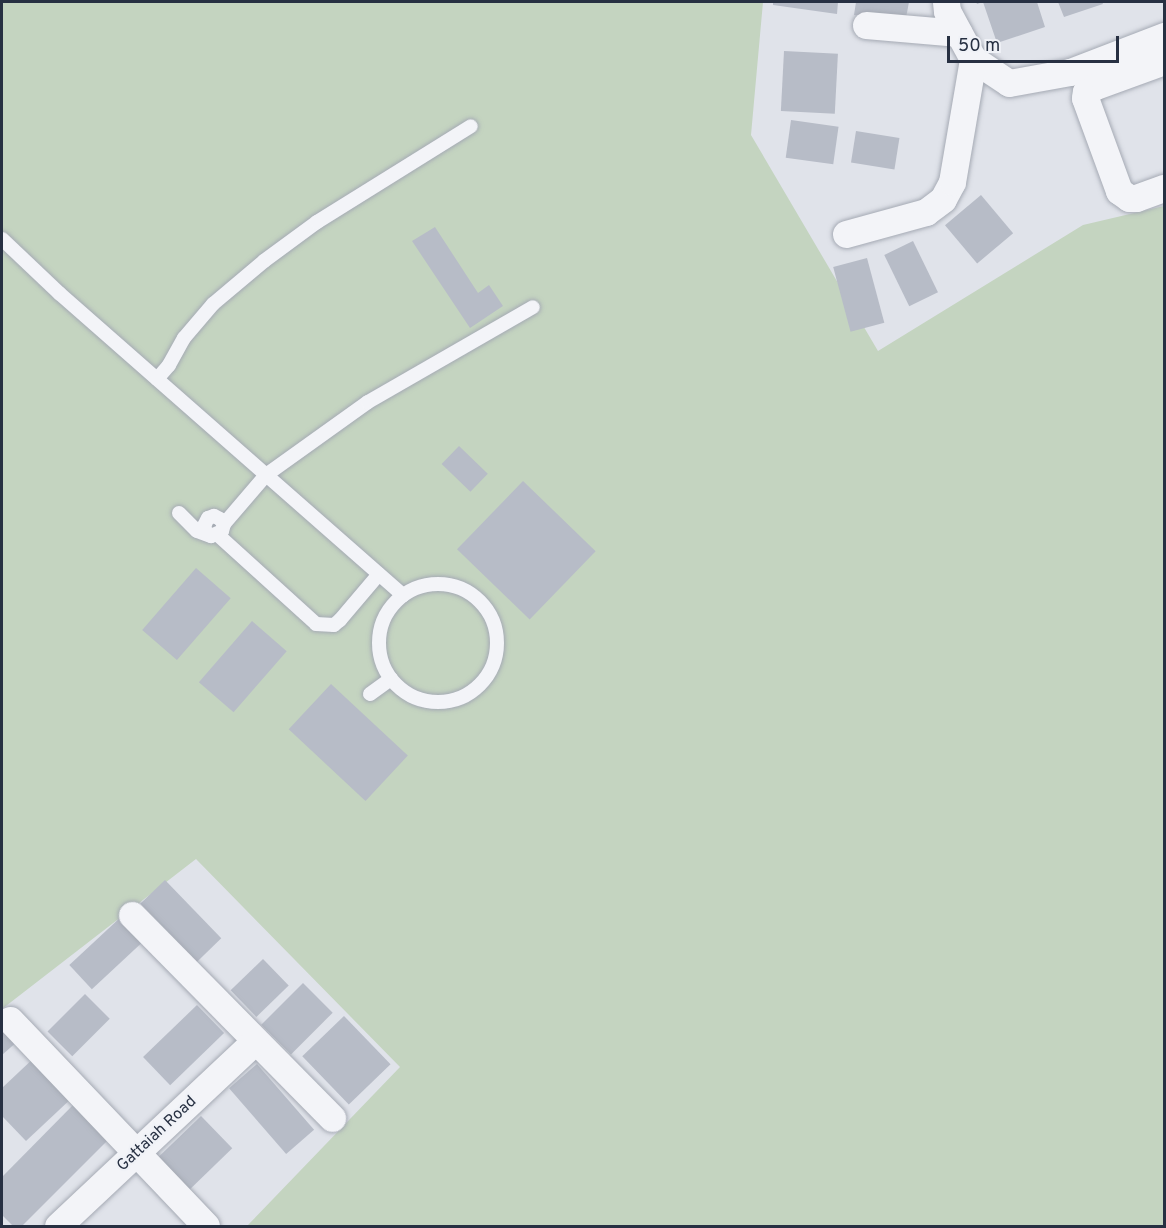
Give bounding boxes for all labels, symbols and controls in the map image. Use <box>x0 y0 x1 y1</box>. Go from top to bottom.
scale bar <box>950 24 1122 62</box>
text: 50 m <box>958 35 1000 58</box>
street label: Gattaiah Road <box>113 1092 201 1176</box>

